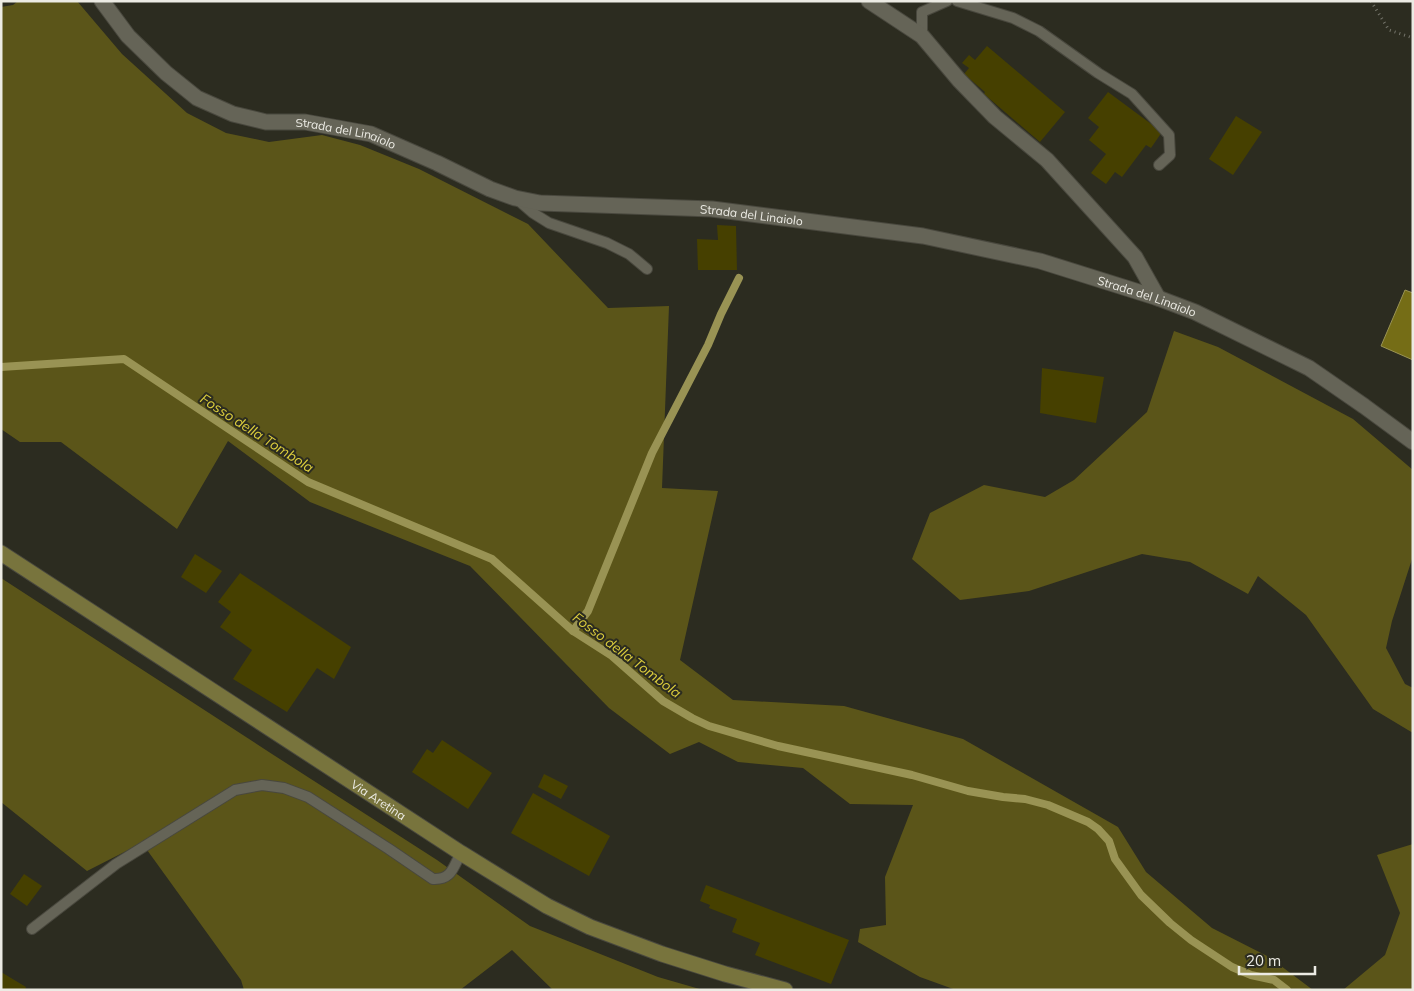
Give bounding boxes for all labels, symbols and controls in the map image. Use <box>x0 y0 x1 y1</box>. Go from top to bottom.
street label: Strada del Linaiolo <box>295 115 399 152</box>
street label: Strada del Linaiolo <box>700 201 804 228</box>
street label: Strada del Linaiolo <box>1096 272 1199 319</box>
water label: Fosso della Tombola <box>197 390 317 476</box>
water label: Fosso della Tombola <box>569 608 685 702</box>
street label: Via Aretina <box>348 776 409 823</box>
scale bar <box>1239 944 1315 976</box>
text: 20 m <box>1246 951 1281 970</box>

